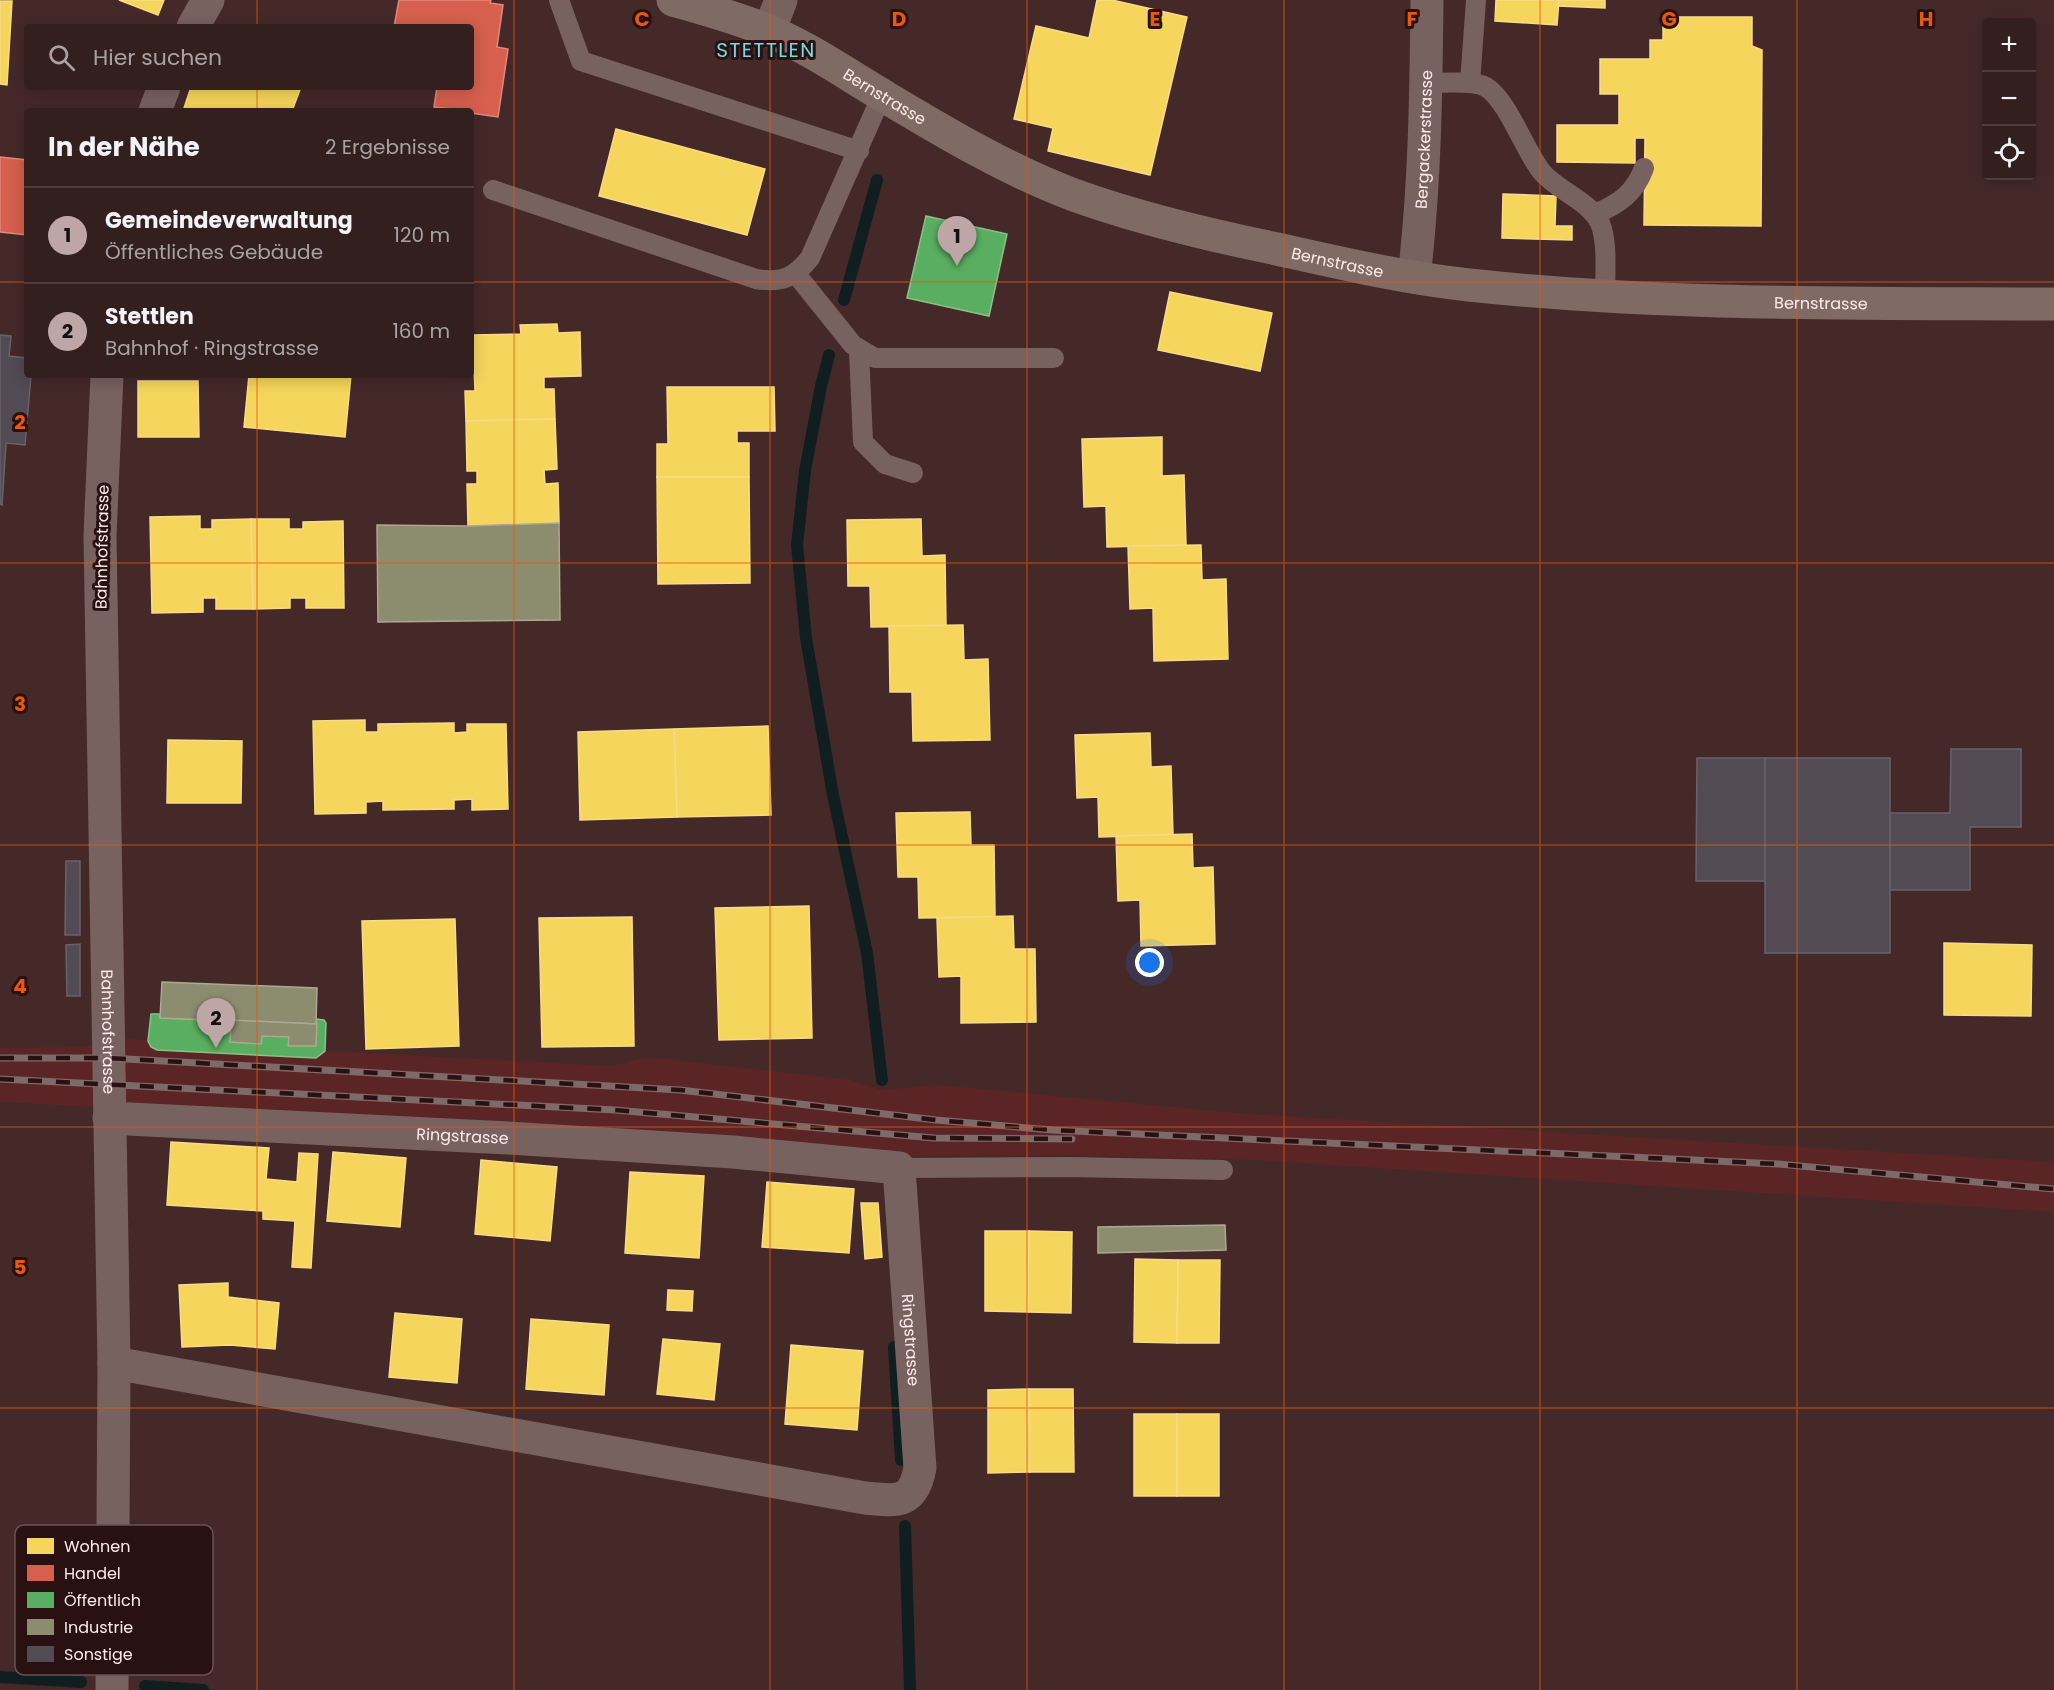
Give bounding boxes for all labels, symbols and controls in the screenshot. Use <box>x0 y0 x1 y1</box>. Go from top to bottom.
text: C <box>634 5 650 33</box>
text: D <box>892 5 906 33</box>
text: E <box>1150 5 1160 33</box>
text: F <box>1407 5 1418 33</box>
text: G <box>1661 5 1677 33</box>
text: H <box>1919 5 1933 33</box>
map controls <box>1982 18 2036 180</box>
button: + <box>1982 18 2036 72</box>
search box <box>24 24 474 90</box>
district label: STETTLEN <box>716 36 816 64</box>
icon: search <box>45 41 78 74</box>
text: Hier suchen <box>93 42 222 73</box>
street label: Bernstrasse <box>839 62 931 130</box>
street label: Bergackerstrasse <box>1409 70 1438 210</box>
button: − <box>1982 72 2036 126</box>
button: locate <box>1982 126 2036 180</box>
text: In der Nähe <box>48 129 200 165</box>
text: 2 Ergebnisse <box>325 133 450 161</box>
text: Gemeindeverwaltung <box>105 205 353 236</box>
pin: 1 <box>938 216 976 266</box>
text: 1 <box>64 221 71 249</box>
text: 120 m <box>394 221 450 249</box>
text: Öffentliches Gebäude <box>105 238 323 266</box>
street label: Bernstrasse <box>1289 241 1386 283</box>
street label: Bernstrasse <box>1774 291 1868 315</box>
text: Stettlen <box>105 301 194 332</box>
text: 2 <box>62 317 73 345</box>
text: 160 m <box>392 317 450 345</box>
text: Bahnhof · Ringstrasse <box>105 334 319 362</box>
text: 2 <box>14 408 26 436</box>
street label: Bahnhofstrasse <box>89 485 115 609</box>
text: 3 <box>14 690 26 718</box>
your location <box>1135 948 1164 977</box>
street label: Bahnhofstrasse <box>96 969 121 1094</box>
text: 4 <box>13 972 27 1000</box>
pin: 2 <box>196 998 236 1048</box>
street label: Ringstrasse <box>416 1122 509 1150</box>
text: 5 <box>14 1253 27 1281</box>
street label: Ringstrasse <box>896 1293 926 1387</box>
legend <box>15 1525 213 1675</box>
text: Wohnen <box>64 1535 131 1558</box>
text: Handel <box>64 1562 121 1585</box>
text: Öffentlich <box>64 1589 141 1612</box>
text: Industrie <box>64 1616 133 1639</box>
text: Sonstige <box>64 1643 133 1666</box>

